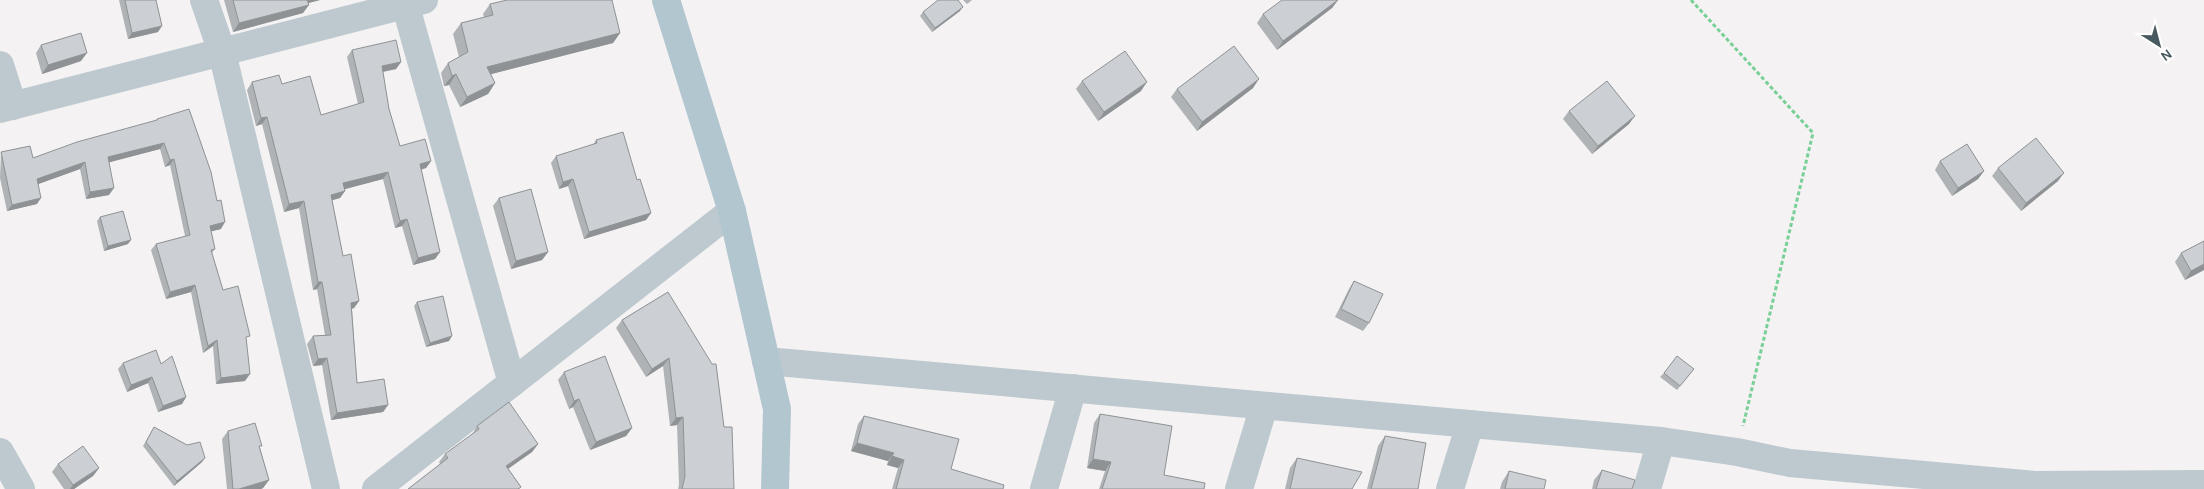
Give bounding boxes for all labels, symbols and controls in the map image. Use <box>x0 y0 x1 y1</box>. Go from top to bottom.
north arrow <box>2134 20 2184 70</box>
text: N <box>2157 45 2175 65</box>

